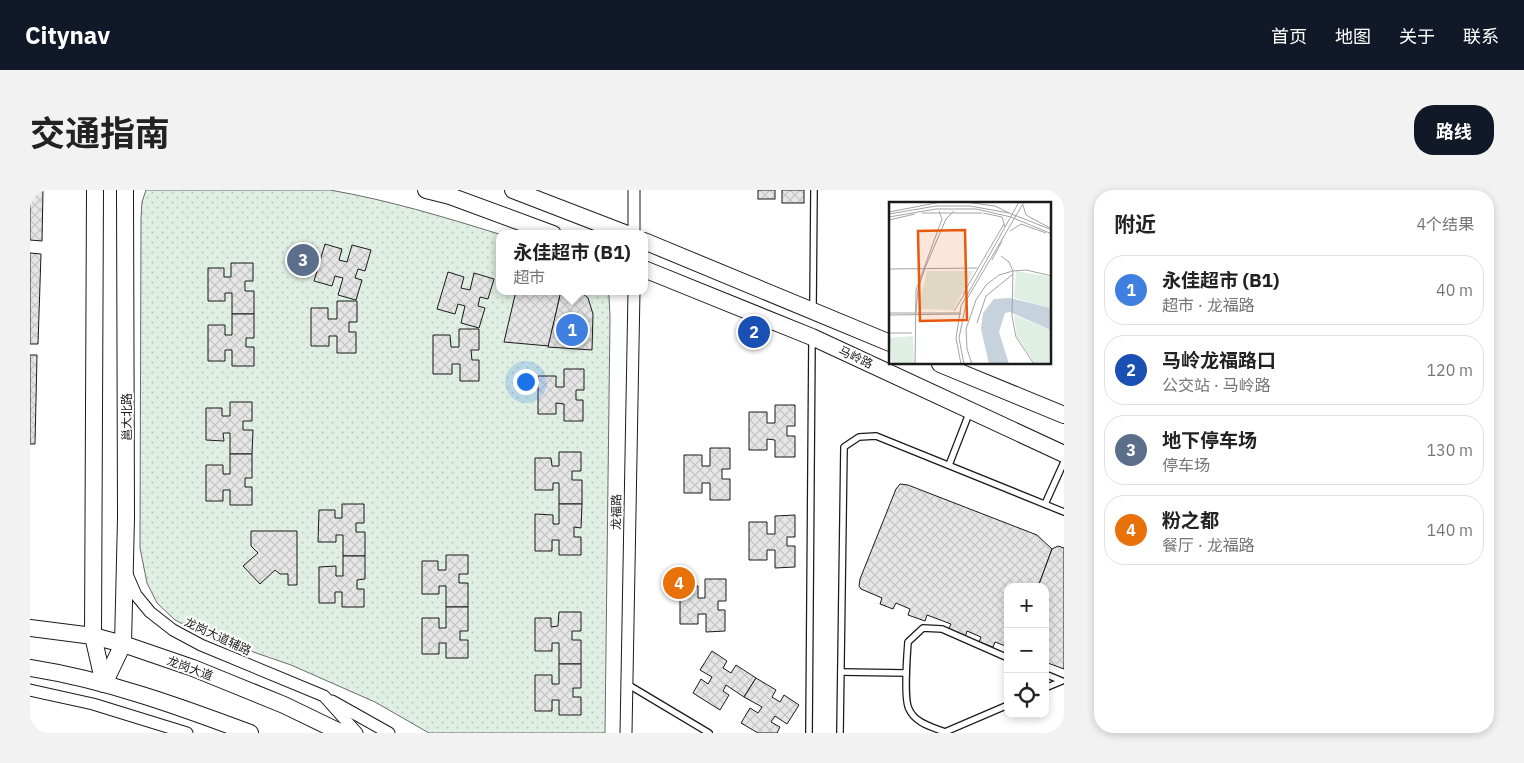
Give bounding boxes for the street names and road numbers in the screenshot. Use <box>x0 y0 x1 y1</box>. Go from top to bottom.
street label: 马岭路 <box>837 343 875 371</box>
street label: 邕大北路 <box>119 393 134 441</box>
street label: 龙福路 <box>608 494 624 530</box>
street label: 龙岗大道辅路 <box>182 614 254 658</box>
street label: 龙岗大道 <box>165 653 215 683</box>

